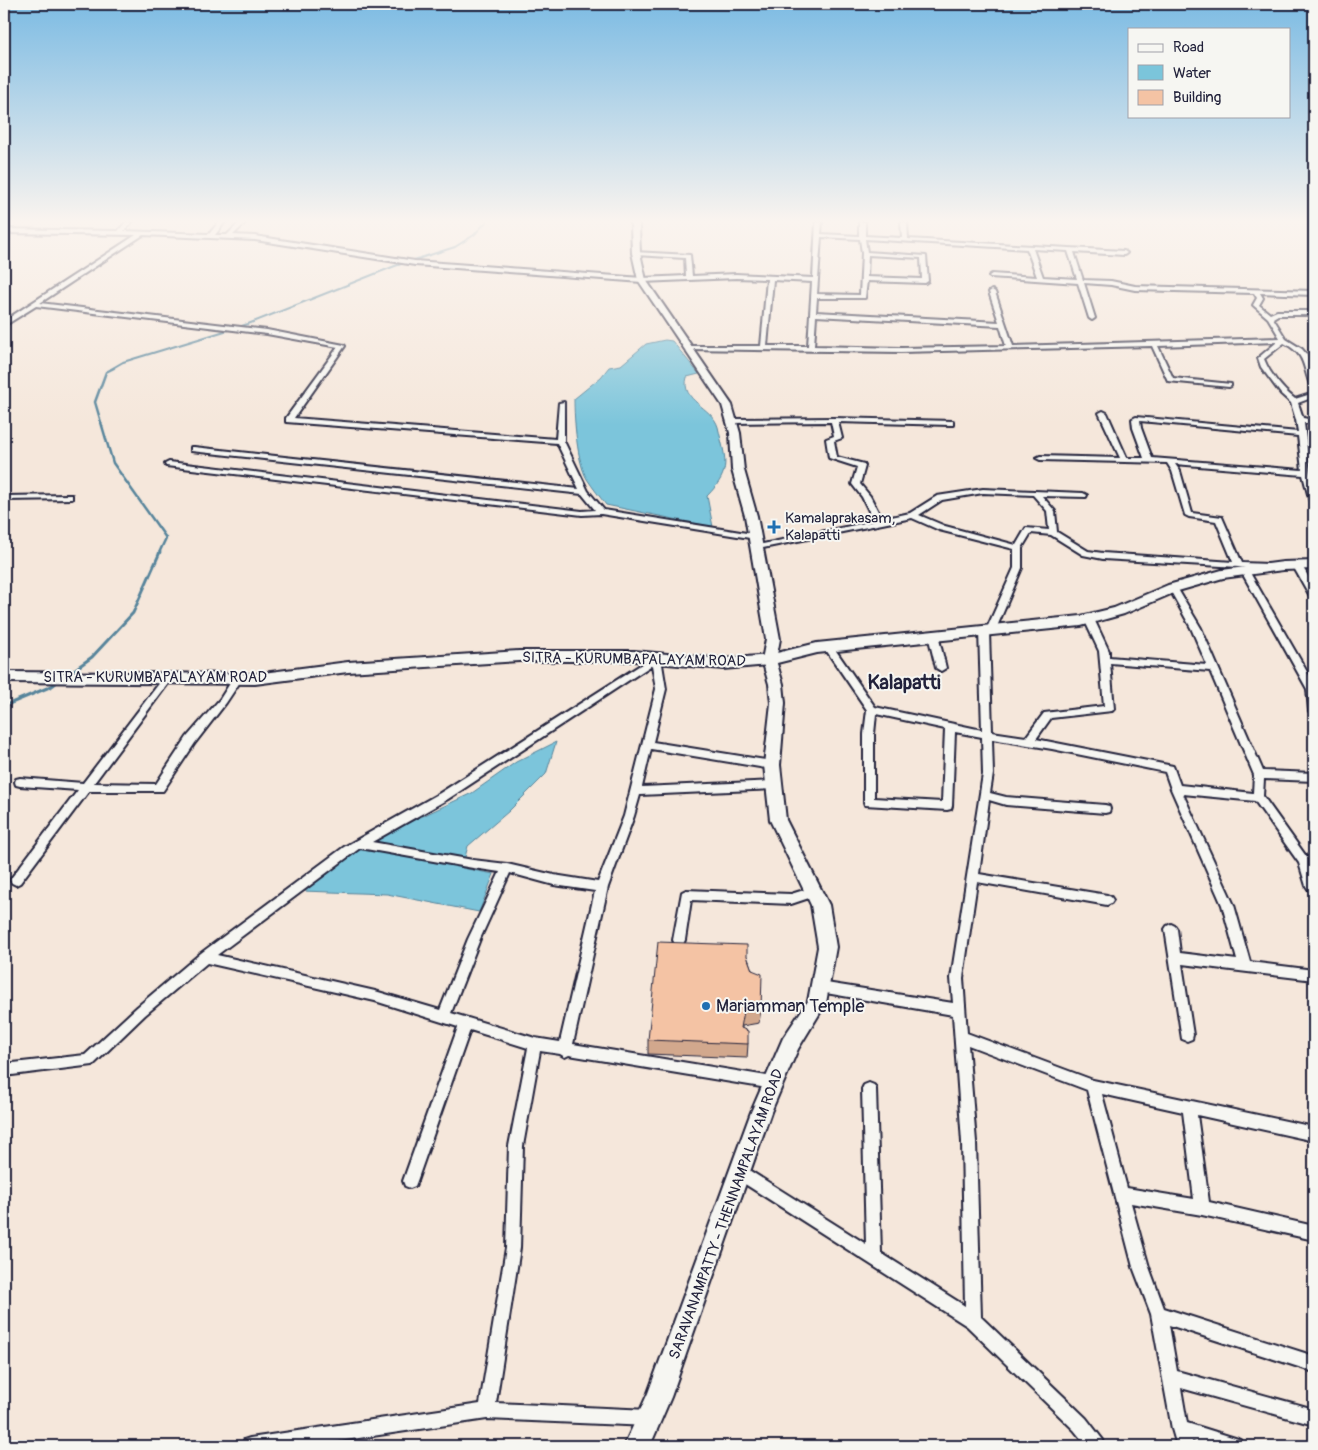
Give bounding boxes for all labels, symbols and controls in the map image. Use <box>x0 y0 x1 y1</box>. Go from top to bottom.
legend <box>1128 28 1290 118</box>
text: Road <box>1173 38 1204 57</box>
text: Water <box>1173 64 1212 83</box>
text: Building <box>1173 88 1221 107</box>
place label: Kamalaprakasam, Kalapatti <box>785 509 895 545</box>
marker: Kamalaprakasam, Kalapatti <box>767 520 781 534</box>
street label: SITRA - KURUMBAPALAYAM ROAD <box>522 648 746 671</box>
street label: SITRA - KURUMBAPALAYAM ROAD <box>43 668 267 687</box>
district label: Kalapatti <box>867 670 941 695</box>
place label: Mariamman Temple <box>716 995 865 1018</box>
marker: Mariamman Temple <box>700 1000 712 1012</box>
street label: SARAVANAMPATTY - THENNAMPALAYAM ROAD <box>665 1066 788 1362</box>

